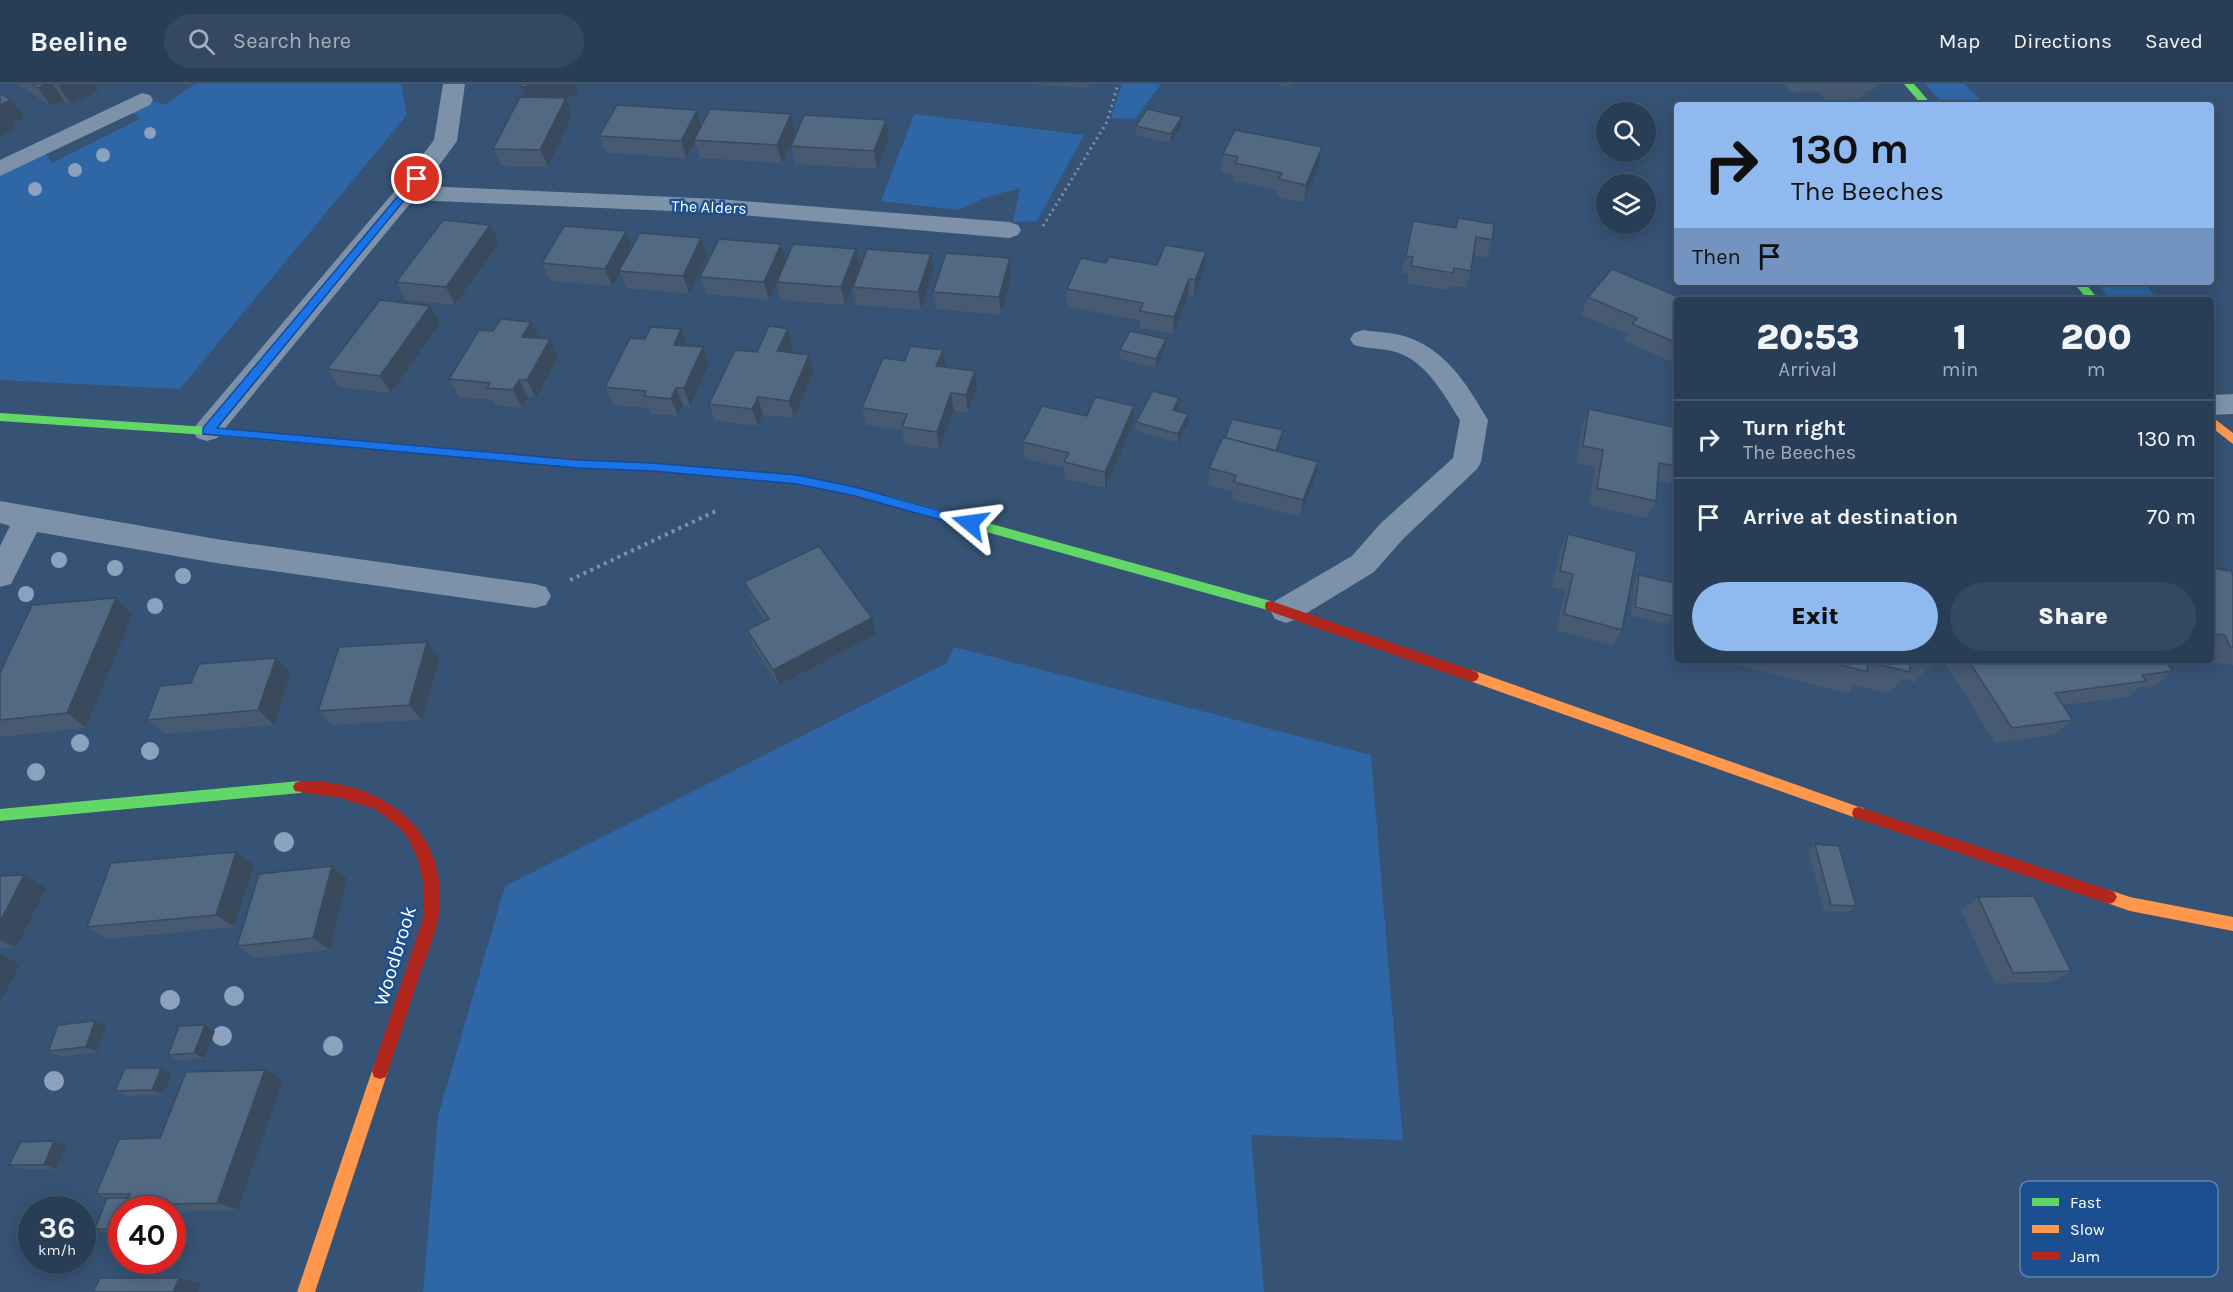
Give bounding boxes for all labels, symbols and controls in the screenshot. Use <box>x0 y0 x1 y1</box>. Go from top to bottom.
search box <box>164 14 584 68</box>
text: Beeline <box>30 25 128 58</box>
icon: search <box>185 25 218 58</box>
text: Search here <box>233 28 351 54</box>
text: Map <box>1939 29 1980 53</box>
text: Directions <box>2013 29 2112 53</box>
text: Saved <box>2145 29 2203 53</box>
map controls <box>1596 102 1656 234</box>
button: search <box>1596 102 1656 162</box>
text: 130 m <box>1791 124 1909 174</box>
icon: right <box>1692 126 1770 204</box>
pin <box>391 153 442 204</box>
icon: arrive <box>400 162 433 195</box>
button: layers <box>1596 174 1656 234</box>
text: The Beeches <box>1791 175 1944 207</box>
street label: The Alders <box>671 196 747 218</box>
icon: arrive <box>1753 240 1786 273</box>
text: Then <box>1692 244 1741 270</box>
text: 20:53 <box>1756 316 1860 358</box>
text: 1 <box>1953 316 1967 358</box>
text: 200 <box>2061 316 2132 358</box>
text: Arrival <box>1779 358 1837 381</box>
text: min <box>1942 358 1978 381</box>
text: m <box>2087 358 2106 381</box>
text: Turn right <box>1743 415 1846 441</box>
icon: right <box>1692 423 1725 456</box>
text: 130 m <box>2137 426 2196 452</box>
text: The Beeches <box>1743 441 1856 464</box>
position arrow <box>938 491 1002 555</box>
icon: arrive <box>1692 501 1725 534</box>
text: Arrive at destination <box>1743 504 1958 530</box>
text: 70 m <box>2147 504 2196 530</box>
button: Exit <box>1692 582 1938 651</box>
button: Share <box>1950 582 2196 651</box>
street label: Woodbrook <box>369 903 421 1009</box>
legend <box>2020 1181 2218 1277</box>
text: Fast <box>2070 1193 2101 1212</box>
speed limit sign: 40 <box>108 1196 186 1274</box>
text: 36 <box>39 1210 75 1246</box>
text: Slow <box>2070 1220 2105 1239</box>
text: km/h <box>38 1241 76 1259</box>
text: Jam <box>2070 1247 2100 1266</box>

